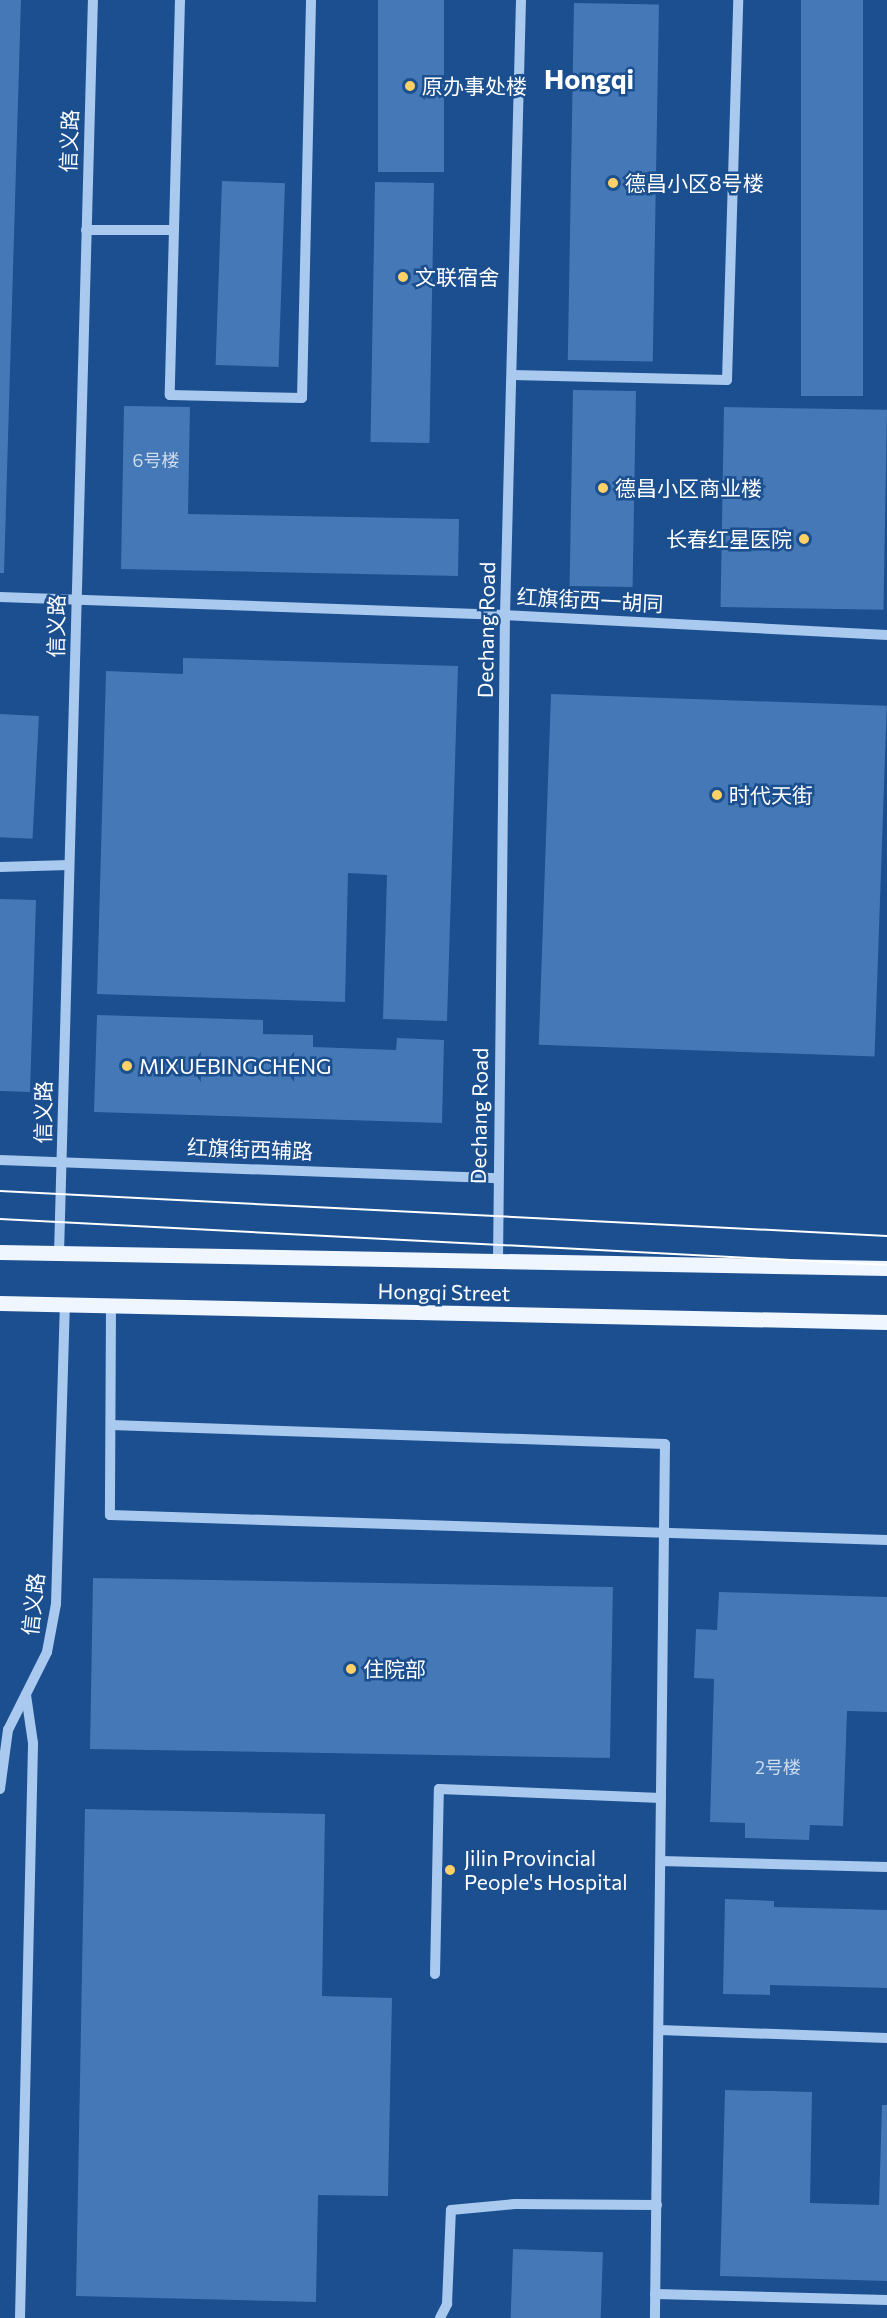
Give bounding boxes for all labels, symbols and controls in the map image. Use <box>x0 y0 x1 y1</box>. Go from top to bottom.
district label: Hongqi <box>544 63 634 95</box>
place label: 原办事处楼 <box>422 73 527 99</box>
marker: 原办事处楼 <box>403 79 417 93</box>
street label: 信义路 <box>55 109 83 173</box>
place label: 德昌小区8号楼 <box>625 170 764 196</box>
marker: 德昌小区8号楼 <box>606 176 620 190</box>
place label: 文联宿舍 <box>415 264 499 290</box>
marker: 文联宿舍 <box>396 270 410 284</box>
house number: 6号楼 <box>133 449 179 471</box>
place label: 德昌小区商业楼 <box>615 475 762 501</box>
marker: 德昌小区商业楼 <box>596 481 610 495</box>
place label: 长春红星医院 <box>666 526 792 552</box>
marker: 长春红星医院 <box>797 532 811 546</box>
street label: Dechang Road <box>472 562 500 698</box>
street label: 红旗街西一胡同 <box>516 584 664 616</box>
street label: 信义路 <box>43 594 69 658</box>
place label: 时代天街 <box>729 782 813 808</box>
marker: 时代天街 <box>710 788 724 802</box>
street label: Dechang Road <box>465 1048 493 1184</box>
place label: MIXUEBINGCHENG <box>139 1053 331 1079</box>
marker: MIXUEBINGCHENG <box>120 1059 134 1073</box>
street label: 信义路 <box>30 1080 56 1144</box>
street label: 红旗街西辅路 <box>187 1134 313 1164</box>
street label: Hongqi Street <box>377 1278 511 1306</box>
street label: 信义路 <box>17 1571 49 1637</box>
place label: 住院部 <box>363 1656 426 1682</box>
marker: 住院部 <box>344 1662 358 1676</box>
house number: 2号楼 <box>755 1756 801 1778</box>
place label: Jilin Provincial People's Hospital <box>464 1845 627 1895</box>
marker: Jilin Provincial People's Hospital <box>441 1861 459 1879</box>

